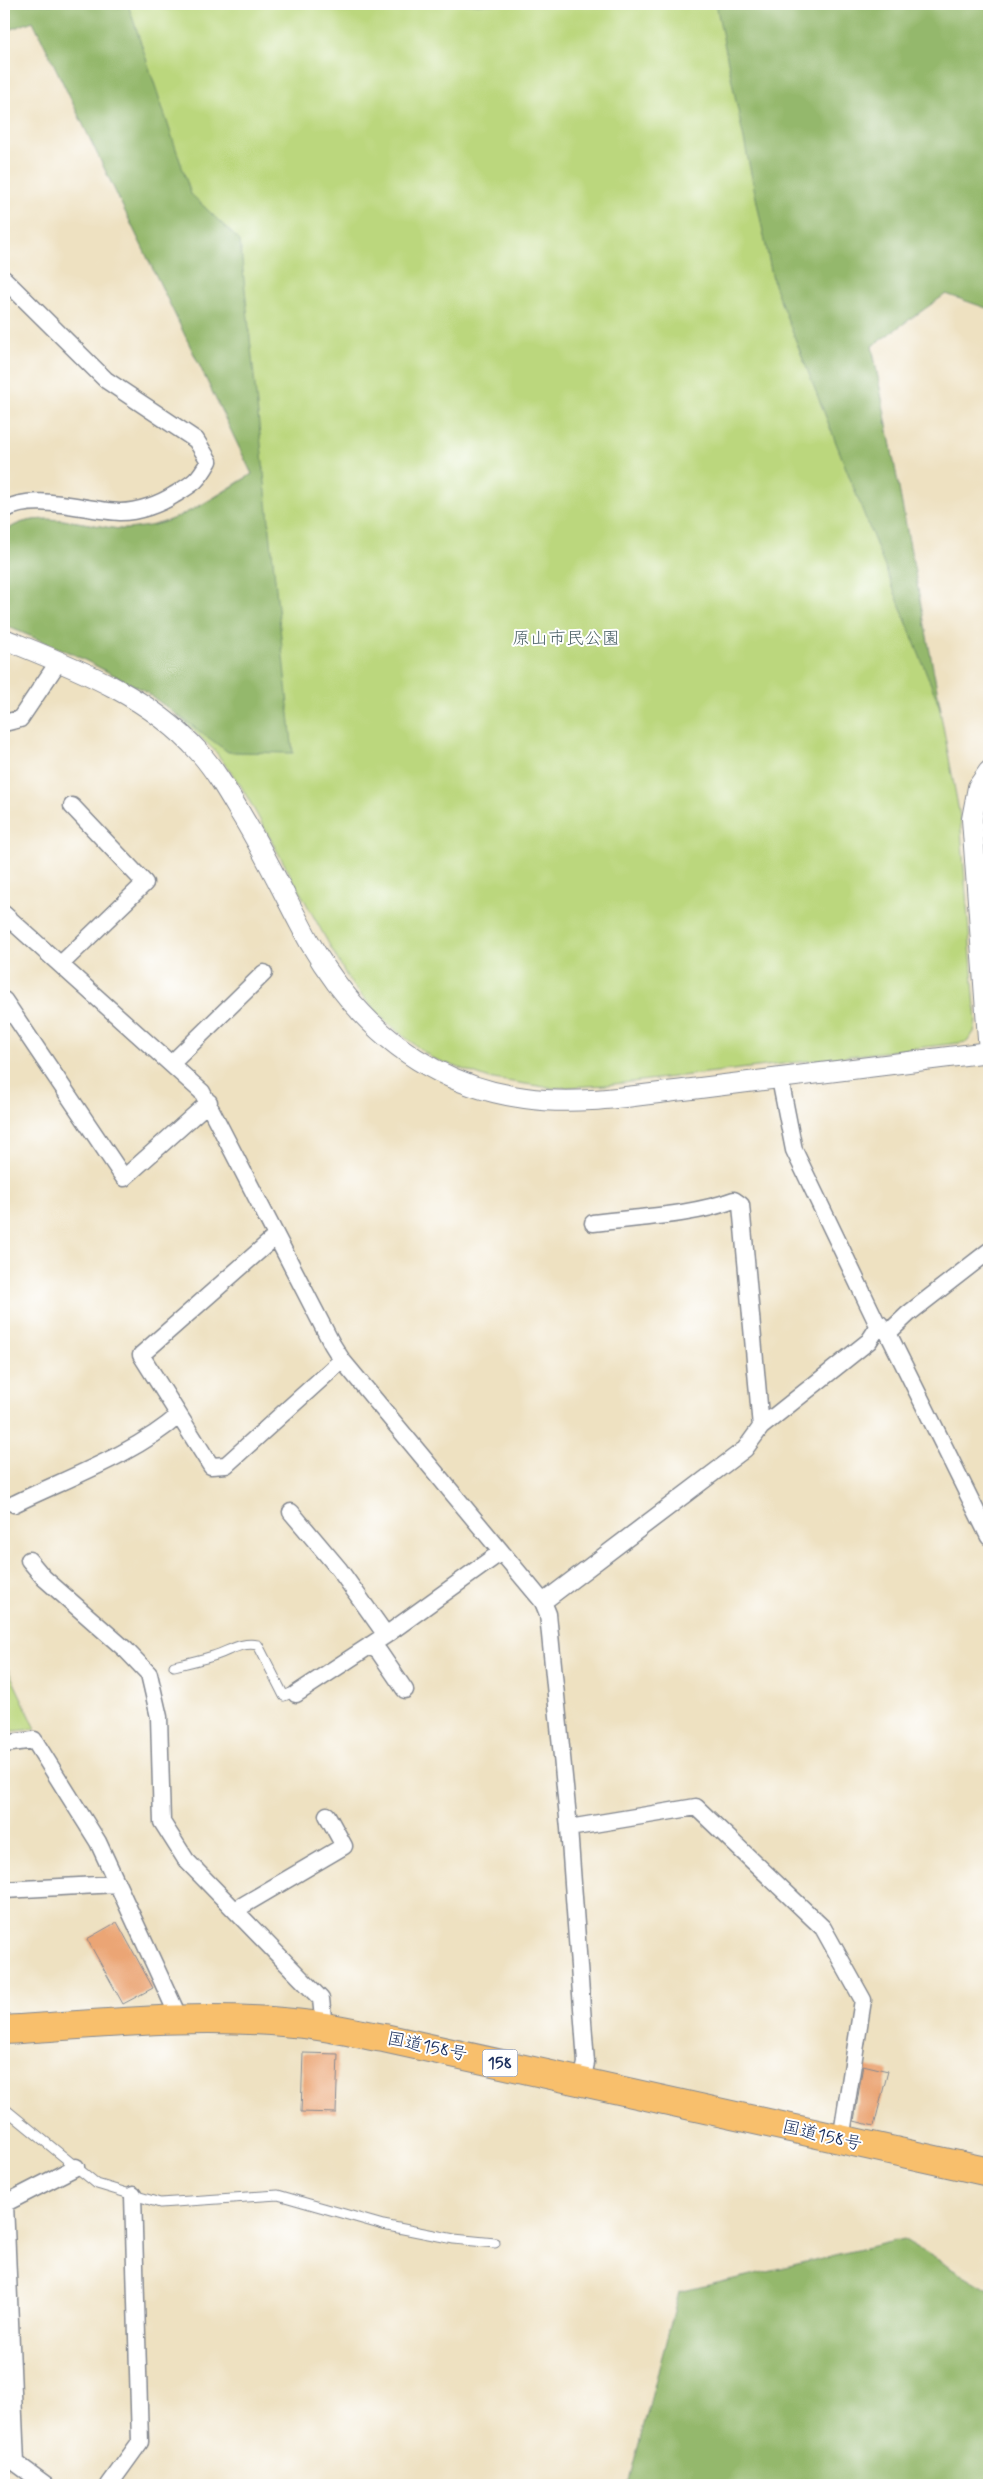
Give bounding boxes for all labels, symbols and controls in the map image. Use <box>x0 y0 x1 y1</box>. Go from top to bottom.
park label: 原山市民公園 <box>512 627 620 651</box>
street label: 国道158号 <box>385 2027 469 2067</box>
road number: 158 <box>482 2050 518 2076</box>
street label: 国道158号 <box>780 2115 864 2157</box>

